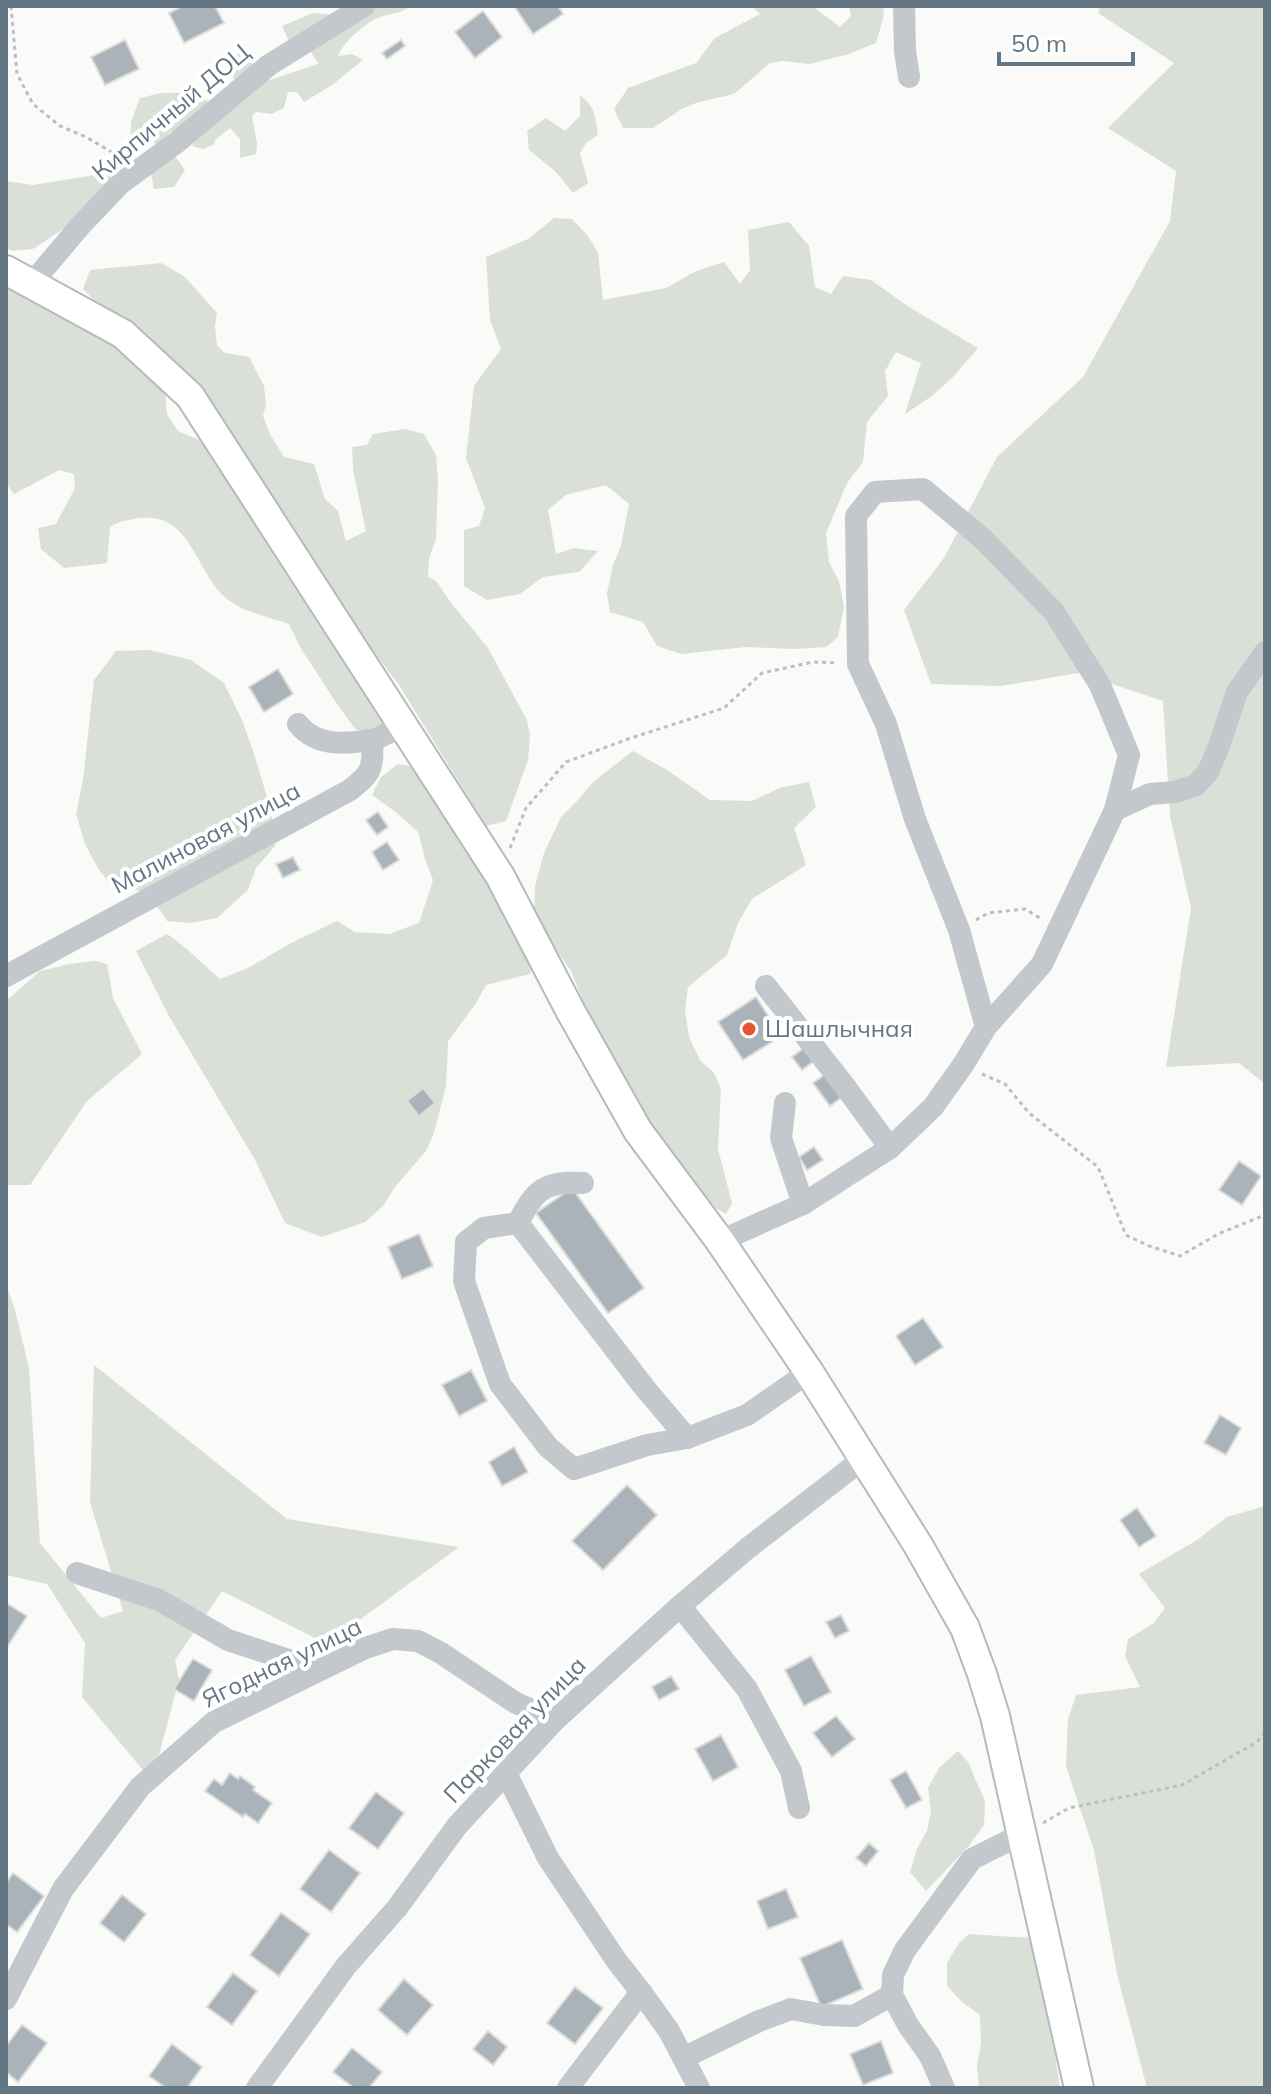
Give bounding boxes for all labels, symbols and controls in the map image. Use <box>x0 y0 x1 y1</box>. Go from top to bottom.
scale bar <box>999 16 1133 66</box>
text: 50 m <box>1011 28 1067 58</box>
street label: Кирпичный ДОЦ <box>85 37 255 186</box>
street label: Малиновая улица <box>106 775 305 899</box>
place label: Шашлычная <box>765 1013 913 1043</box>
marker: Шашлычная <box>740 1020 758 1038</box>
street label: Ягодная улица <box>197 1610 366 1714</box>
street label: Парковая улица <box>437 1650 592 1809</box>

